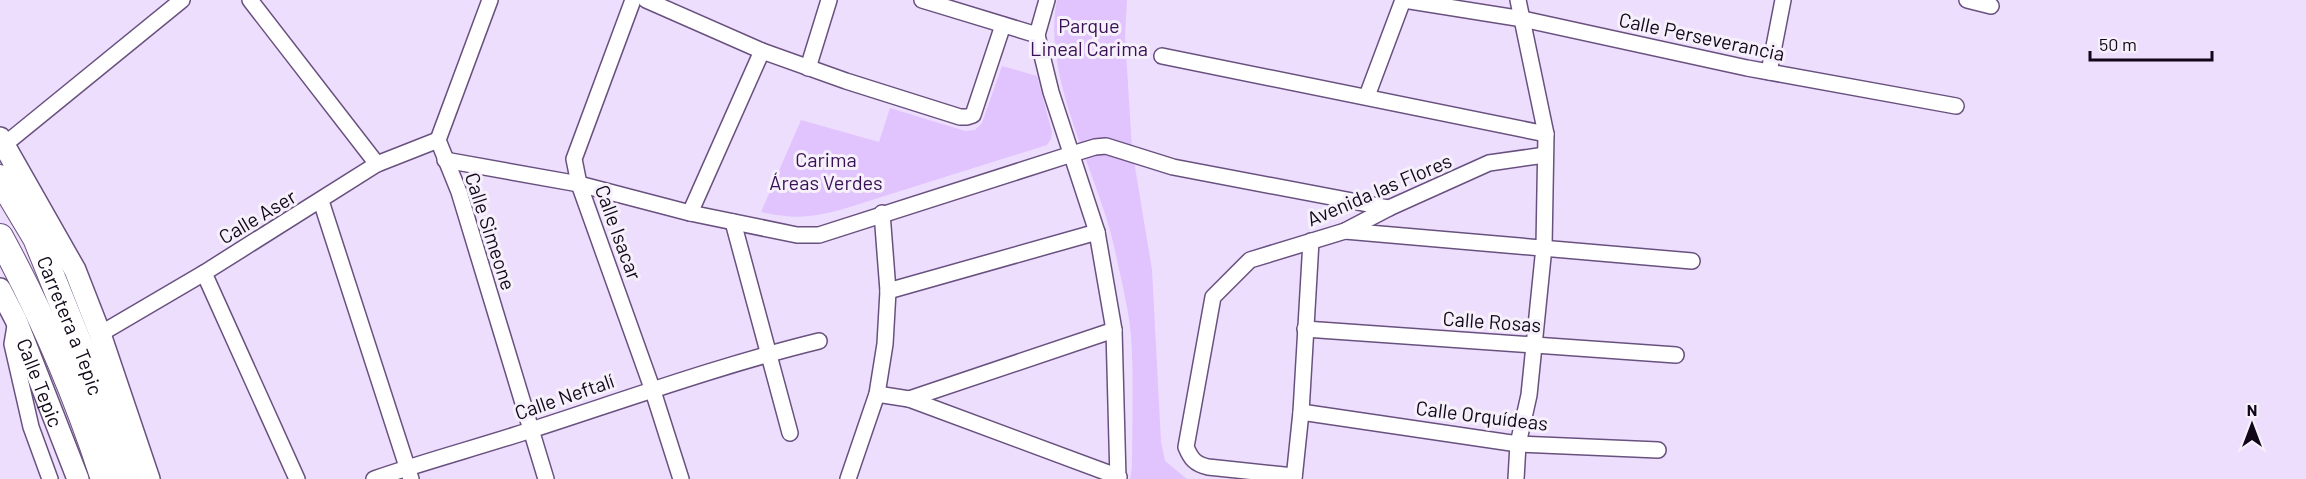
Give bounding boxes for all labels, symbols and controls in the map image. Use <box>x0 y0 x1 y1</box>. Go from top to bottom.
street label: Calle Perseverancia <box>1617 7 1787 65</box>
park label: Parque Lineal Carima <box>1030 13 1148 60</box>
scale bar <box>2090 24 2212 62</box>
text: 50 m <box>2099 33 2137 55</box>
park label: Carima Áreas Verdes <box>769 147 883 194</box>
street label: Avenida las Flores <box>1303 148 1455 230</box>
street label: Calle Simeone <box>461 169 521 293</box>
street label: Calle Isacar <box>591 181 647 283</box>
street label: Calle Aser <box>214 184 300 248</box>
street label: Carretera a Tepic <box>32 252 108 398</box>
street label: Calle Rosas <box>1442 306 1542 336</box>
street label: Calle Tepic <box>12 335 69 430</box>
street label: Calle Neftalí <box>511 368 617 424</box>
street label: Calle Orquídeas <box>1415 395 1549 435</box>
north arrow <box>2222 395 2282 455</box>
text: N <box>2247 400 2257 419</box>

